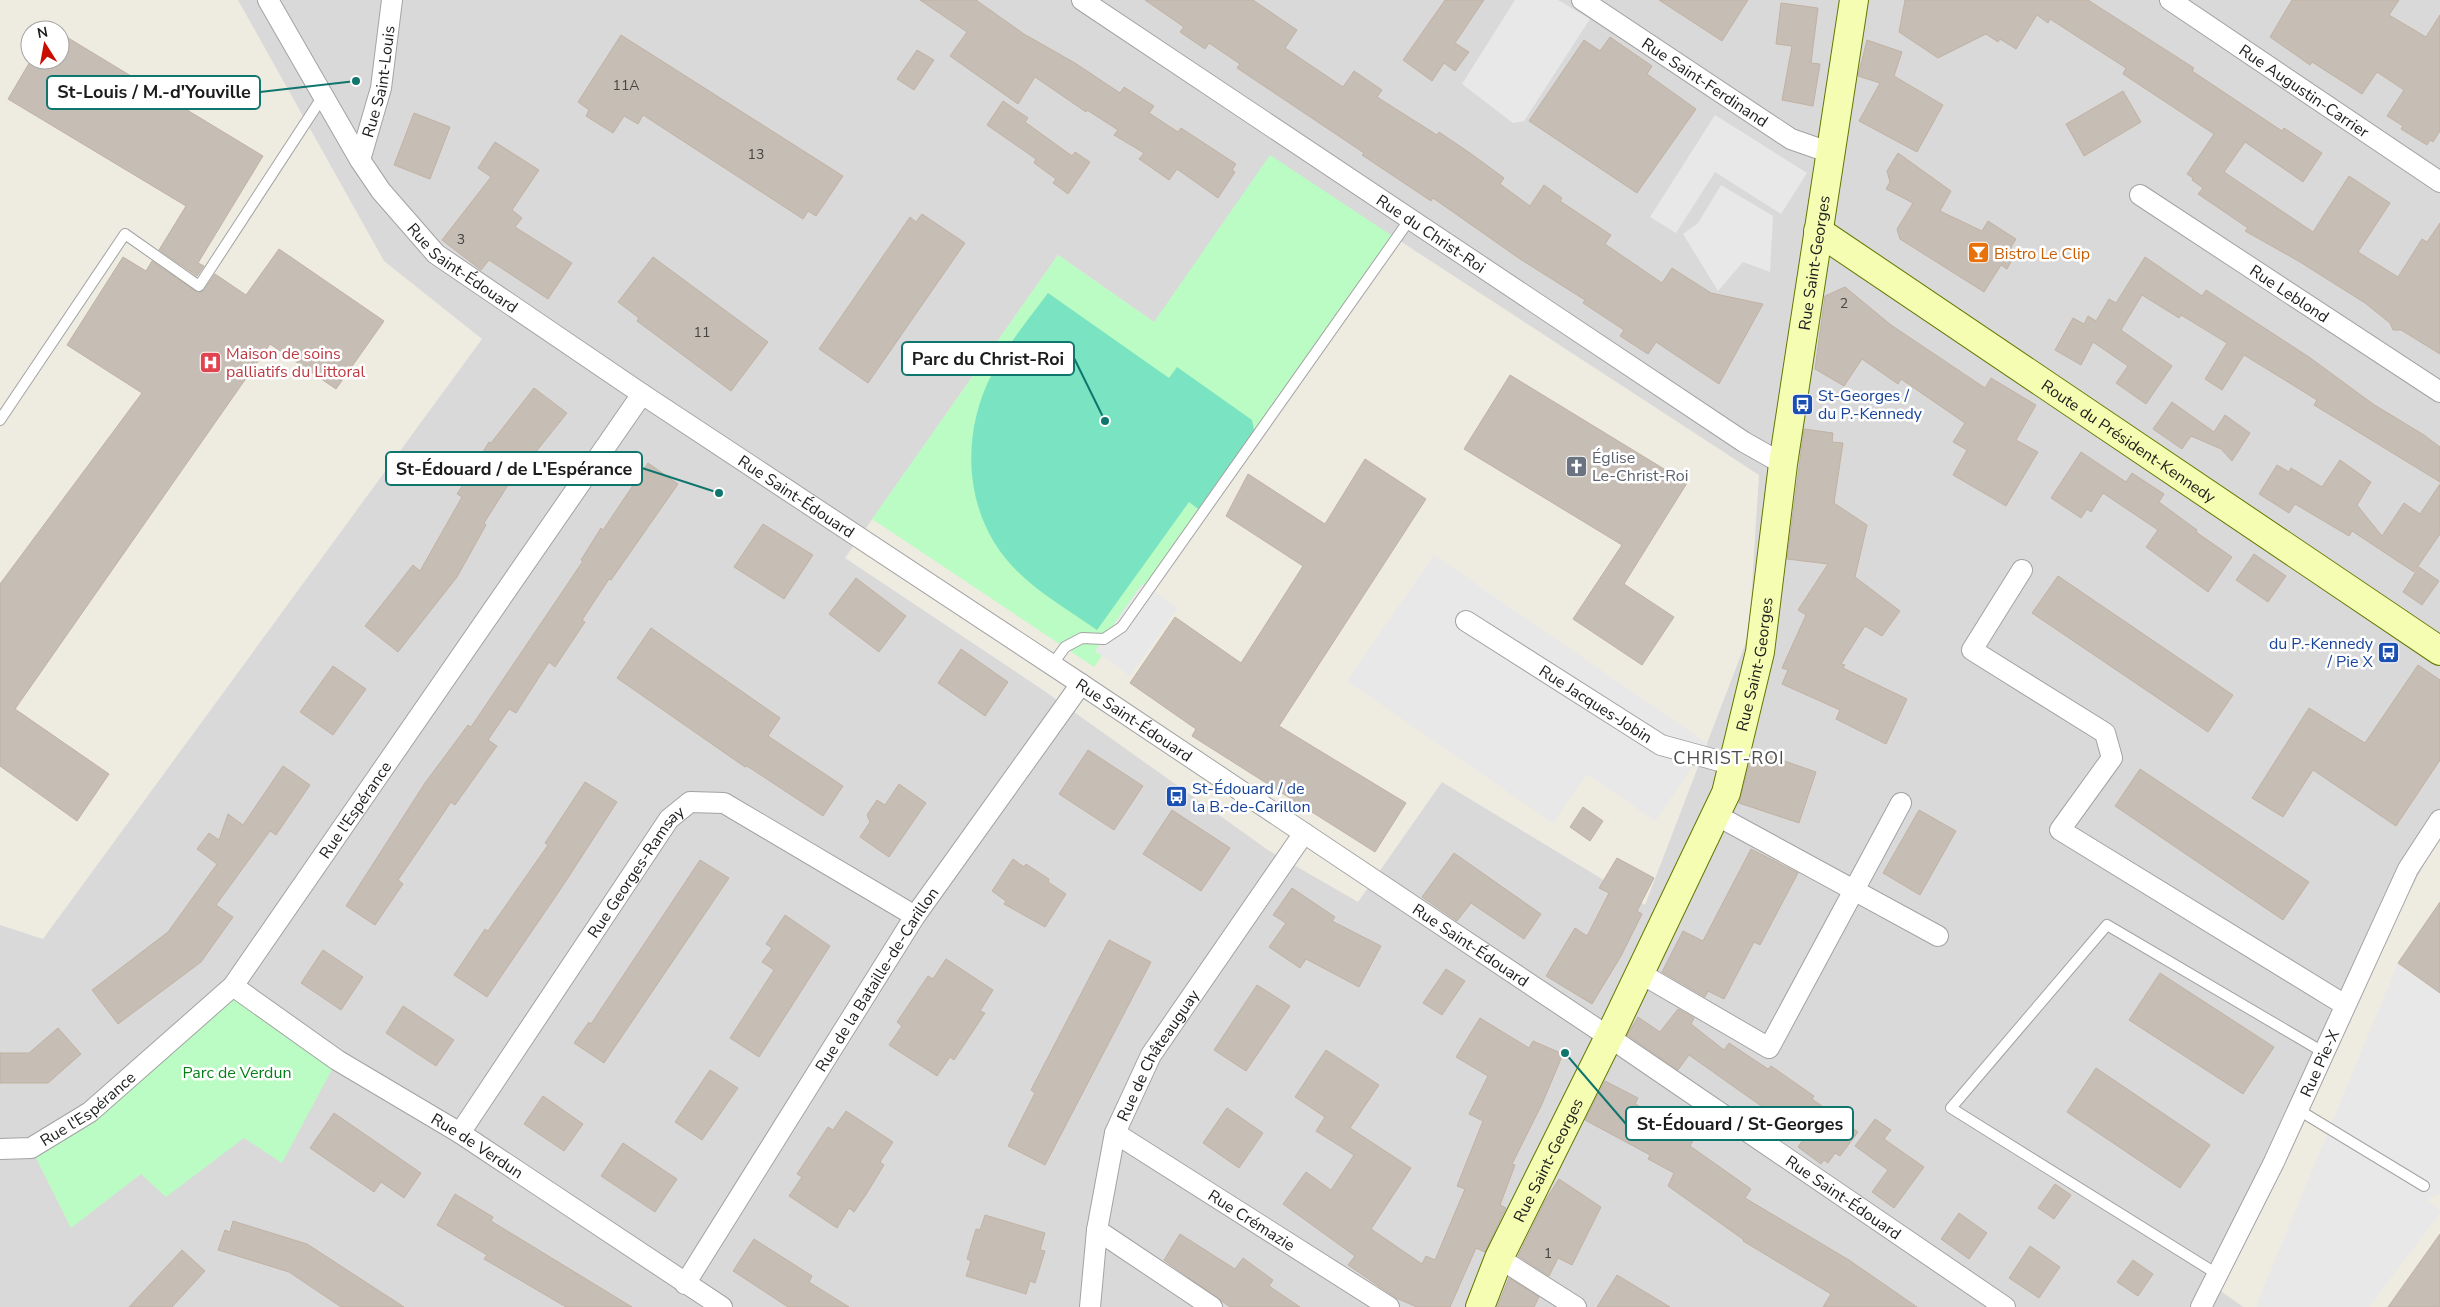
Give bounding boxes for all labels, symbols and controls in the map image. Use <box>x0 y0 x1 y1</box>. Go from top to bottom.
north arrow <box>20 20 70 70</box>
text: N <box>36 22 50 43</box>
street label: Rue Saint-Louis <box>357 24 401 140</box>
street label: Rue Saint-Ferdinand <box>1637 33 1772 133</box>
street label: Rue Augustin-Carrier <box>2234 40 2373 143</box>
callout: St-Louis / M.-d'Youville <box>47 76 260 109</box>
house number: 11A <box>612 76 640 95</box>
text: St-Louis / M.-d'Youville <box>57 80 251 104</box>
house number: 13 <box>748 145 764 164</box>
street label: Rue du Christ-Roi <box>1372 190 1490 278</box>
street label: Rue Saint-Georges <box>1794 194 1836 332</box>
street label: Rue Saint-Édouard <box>402 218 522 319</box>
house number: 3 <box>457 230 465 249</box>
bar icon: Bistro Le Clip <box>1966 241 1990 265</box>
place label: Bistro Le Clip <box>1994 243 2090 265</box>
street label: Rue Leblond <box>2245 260 2333 328</box>
house number: 2 <box>1840 294 1848 313</box>
house number: 11 <box>694 323 710 342</box>
callout: Parc du Christ-Roi <box>902 342 1074 375</box>
place label: Maison de soins palliatifs du Littoral <box>226 343 366 383</box>
text: Parc du Christ-Roi <box>912 347 1064 371</box>
hospital icon: Maison de soins palliatifs du Littoral <box>198 350 222 374</box>
street label: Route du Président-Kennedy <box>2037 375 2221 509</box>
place label: St-Georges / du P.-Kennedy <box>1818 385 1923 425</box>
bus stop icon: St-Georges / du P.-Kennedy <box>1790 392 1814 416</box>
place label: Église Le-Christ-Roi <box>1592 447 1688 487</box>
street label: Rue Saint-Édouard <box>733 450 859 544</box>
callout: St-Édouard / de L'Espérance <box>386 452 642 485</box>
church icon: Église Le-Christ-Roi <box>1564 454 1588 478</box>
text: St-Édouard / de L'Espérance <box>396 457 632 481</box>
street label: Rue Saint-Georges <box>1731 596 1779 734</box>
place label: du P.-Kennedy / Pie X <box>2269 633 2374 673</box>
bus stop icon: du P.-Kennedy / Pie X <box>2377 640 2401 664</box>
street label: Rue Jacques-Jobin <box>1534 660 1656 749</box>
street label: Rue Saint-Édouard <box>1071 674 1196 767</box>
district label: CHRIST-ROI <box>1673 746 1785 770</box>
street label: Rue l'Espérance <box>314 757 397 863</box>
place label: St-Édouard / de la B.-de-Carillon <box>1192 778 1311 818</box>
bus stop icon: St-Édouard / de la B.-de-Carillon <box>1164 785 1188 809</box>
street label: Rue Georges-Ramsay <box>583 801 690 943</box>
street label: Rue de la Bataille-de-Carillon <box>810 883 944 1076</box>
street label: Rue Saint-Édouard <box>1408 899 1533 992</box>
street label: Rue de Châteauguay <box>1112 985 1205 1125</box>
street label: Rue Pie-X <box>2295 1026 2345 1101</box>
park label: Parc de Verdun <box>183 1062 291 1084</box>
street label: Rue l'Espérance <box>36 1067 141 1152</box>
street label: Rue Saint-Georges <box>1509 1095 1589 1226</box>
callout: St-Édouard / St-Georges <box>1626 1107 1853 1140</box>
street label: Rue de Verdun <box>427 1108 527 1184</box>
text: St-Édouard / St-Georges <box>1637 1112 1844 1136</box>
street label: Rue Saint-Édouard <box>1781 1151 1905 1245</box>
street label: Rue Crémazie <box>1203 1185 1299 1257</box>
house number: 1 <box>1544 1244 1552 1263</box>

